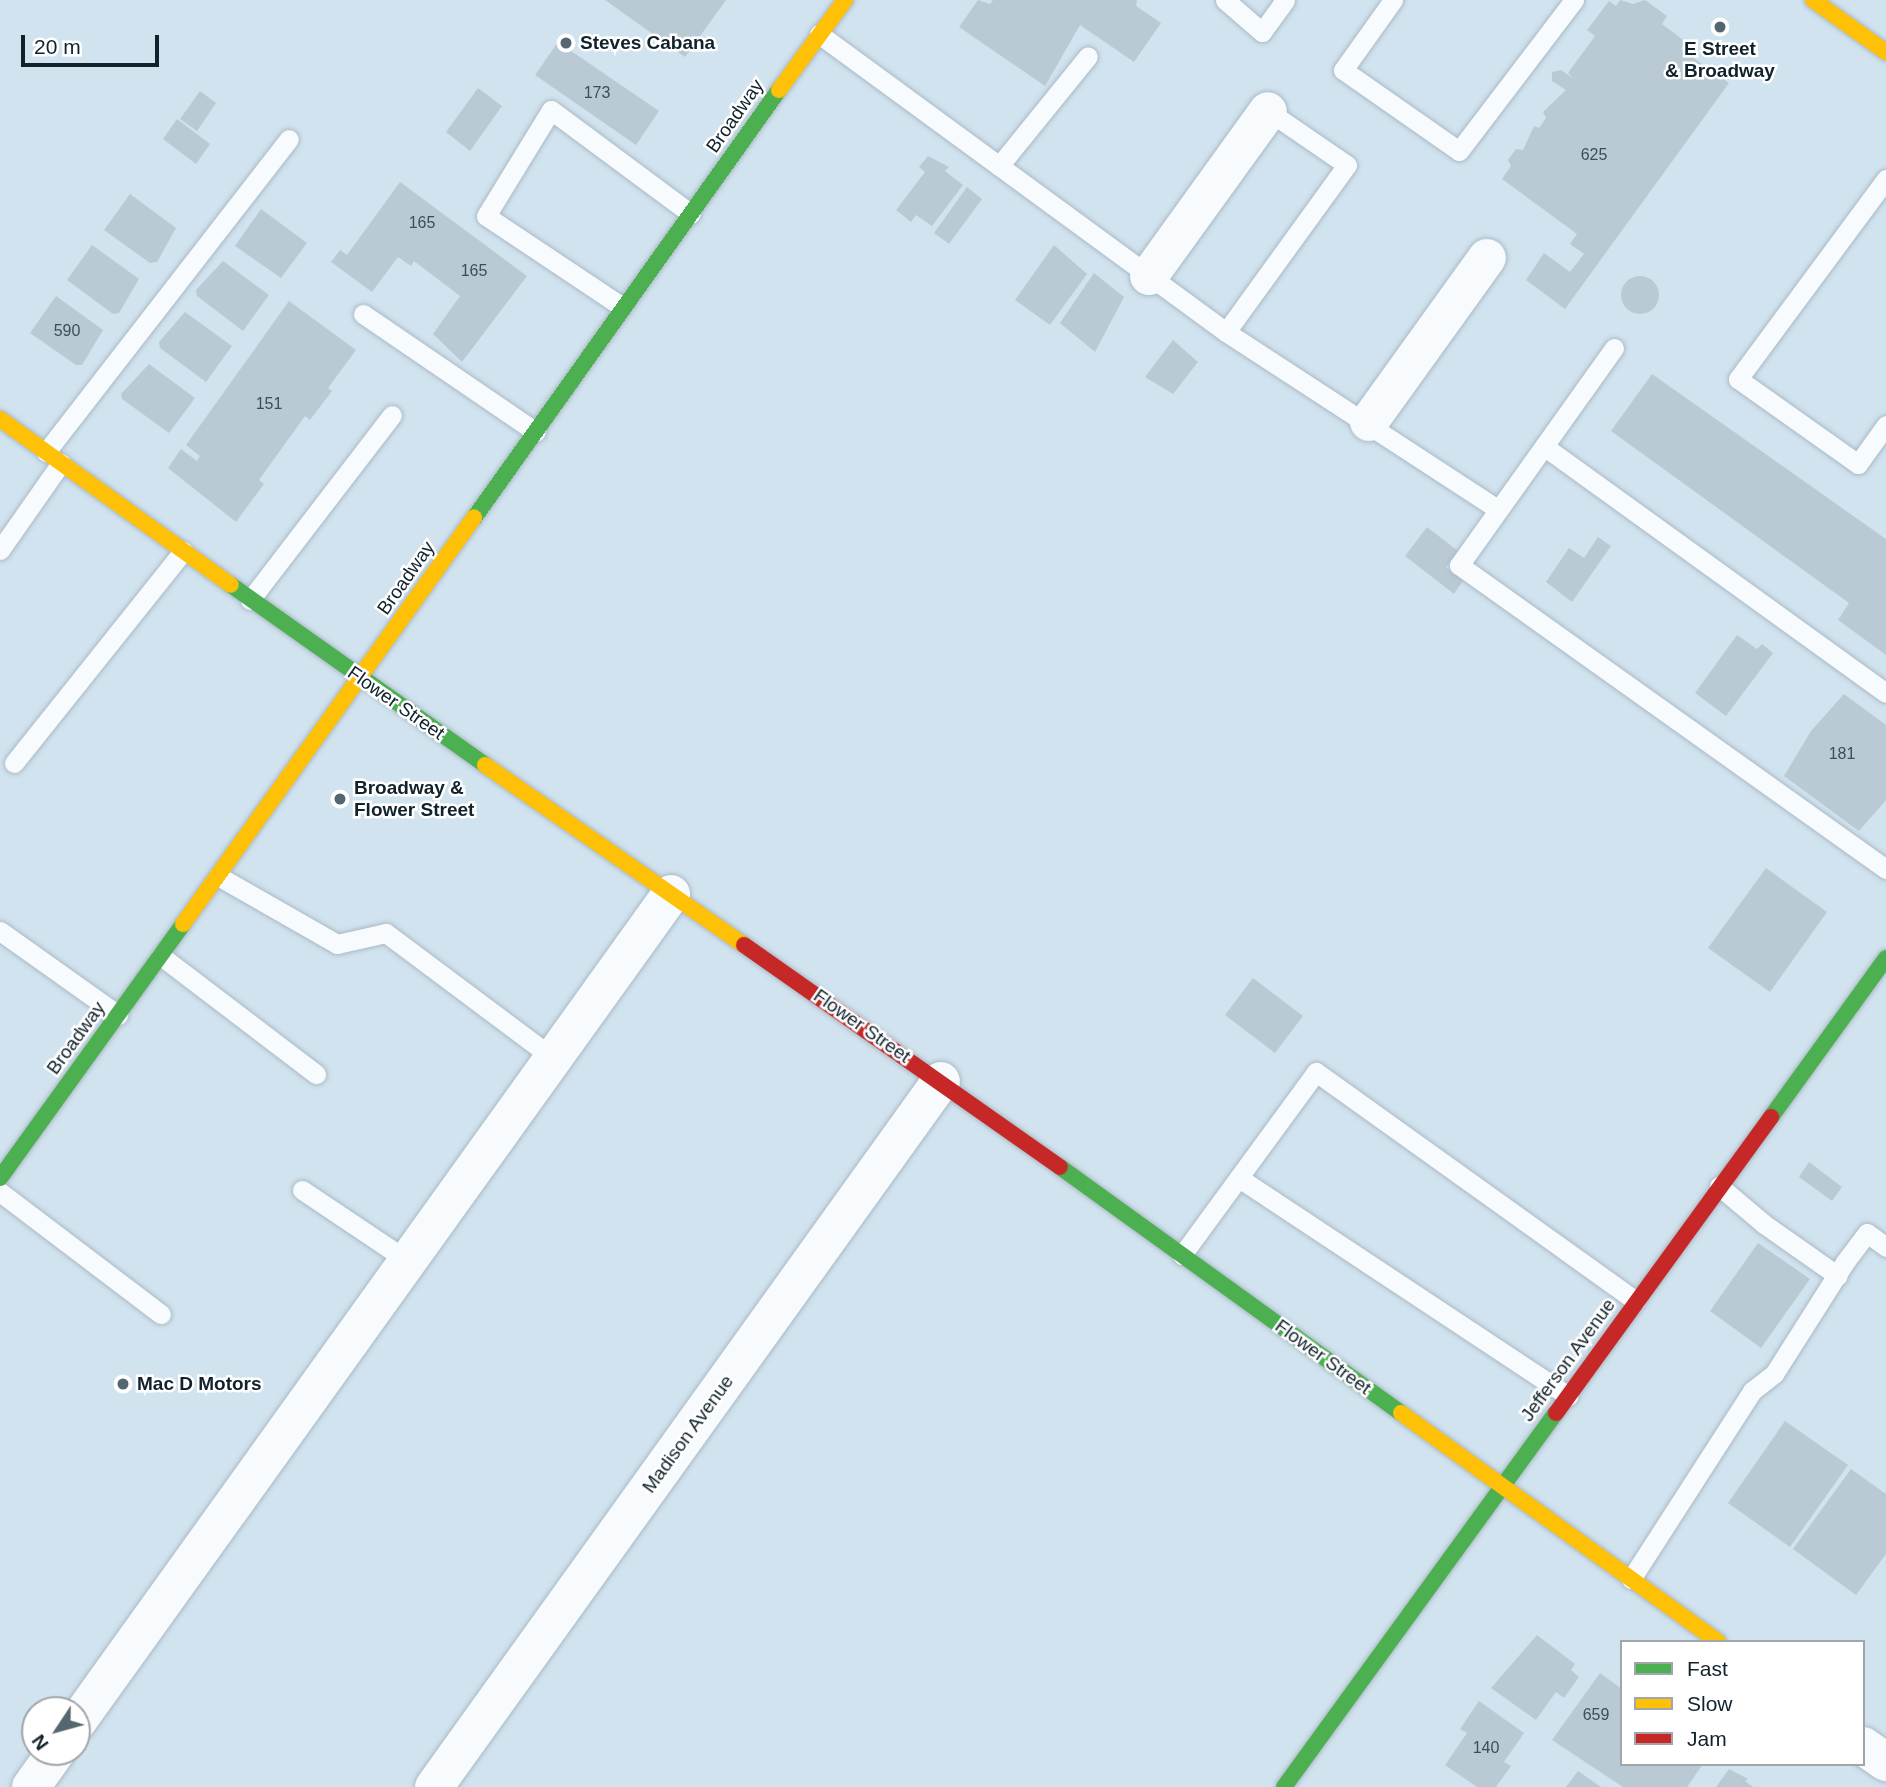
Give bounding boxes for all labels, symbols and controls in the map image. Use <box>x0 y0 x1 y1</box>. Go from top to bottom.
marker: E Street & Broadway <box>1712 19 1728 35</box>
scale bar <box>24 21 163 65</box>
place label: Steves Cabana <box>580 32 715 54</box>
text: 20 m <box>34 35 81 58</box>
marker: Steves Cabana <box>558 35 574 51</box>
place label: E Street & Broadway <box>1665 38 1775 82</box>
street label: Broadway <box>701 75 769 157</box>
house number: 173 <box>584 83 610 103</box>
house number: 625 <box>1581 145 1607 165</box>
house number: 165 <box>409 213 435 233</box>
house number: 165 <box>461 261 487 281</box>
house number: 590 <box>54 321 80 341</box>
house number: 151 <box>256 394 282 414</box>
street label: Broadway <box>372 537 440 619</box>
street label: Flower Street <box>343 661 449 745</box>
house number: 181 <box>1829 744 1855 764</box>
place label: Broadway & Flower Street <box>354 777 474 821</box>
marker: Broadway & Flower Street <box>332 791 348 807</box>
street label: Flower Street <box>809 984 915 1068</box>
street label: Broadway <box>42 997 110 1079</box>
street label: Jefferson Avenue <box>1516 1294 1620 1426</box>
street label: Flower Street <box>1271 1315 1375 1399</box>
street label: Madison Avenue <box>637 1370 739 1498</box>
place label: Mac D Motors <box>137 1373 262 1395</box>
marker: Mac D Motors <box>115 1376 131 1392</box>
legend <box>1620 1640 1865 1766</box>
text: Fast <box>1687 1657 1728 1680</box>
text: Slow <box>1687 1692 1733 1715</box>
north arrow <box>21 1696 91 1766</box>
house number: 659 <box>1583 1705 1609 1725</box>
text: Jam <box>1687 1727 1727 1750</box>
text: N <box>28 1731 53 1754</box>
house number: 140 <box>1473 1738 1499 1758</box>

